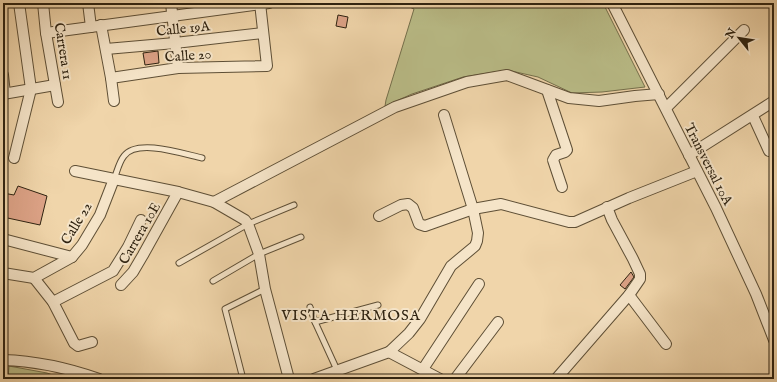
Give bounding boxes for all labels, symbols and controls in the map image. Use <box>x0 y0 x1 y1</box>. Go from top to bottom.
street label: Calle 19A <box>155 17 211 41</box>
north arrow <box>719 18 759 58</box>
street label: Carrera 11 <box>50 21 76 81</box>
text: N <box>722 25 740 42</box>
street label: Calle 20 <box>164 45 212 67</box>
street label: Transversal 10A <box>680 120 737 209</box>
street label: Calle 22 <box>57 199 97 248</box>
street label: Carrera 10E <box>115 199 165 268</box>
district label: VISTA HERMOSA <box>280 306 421 325</box>

